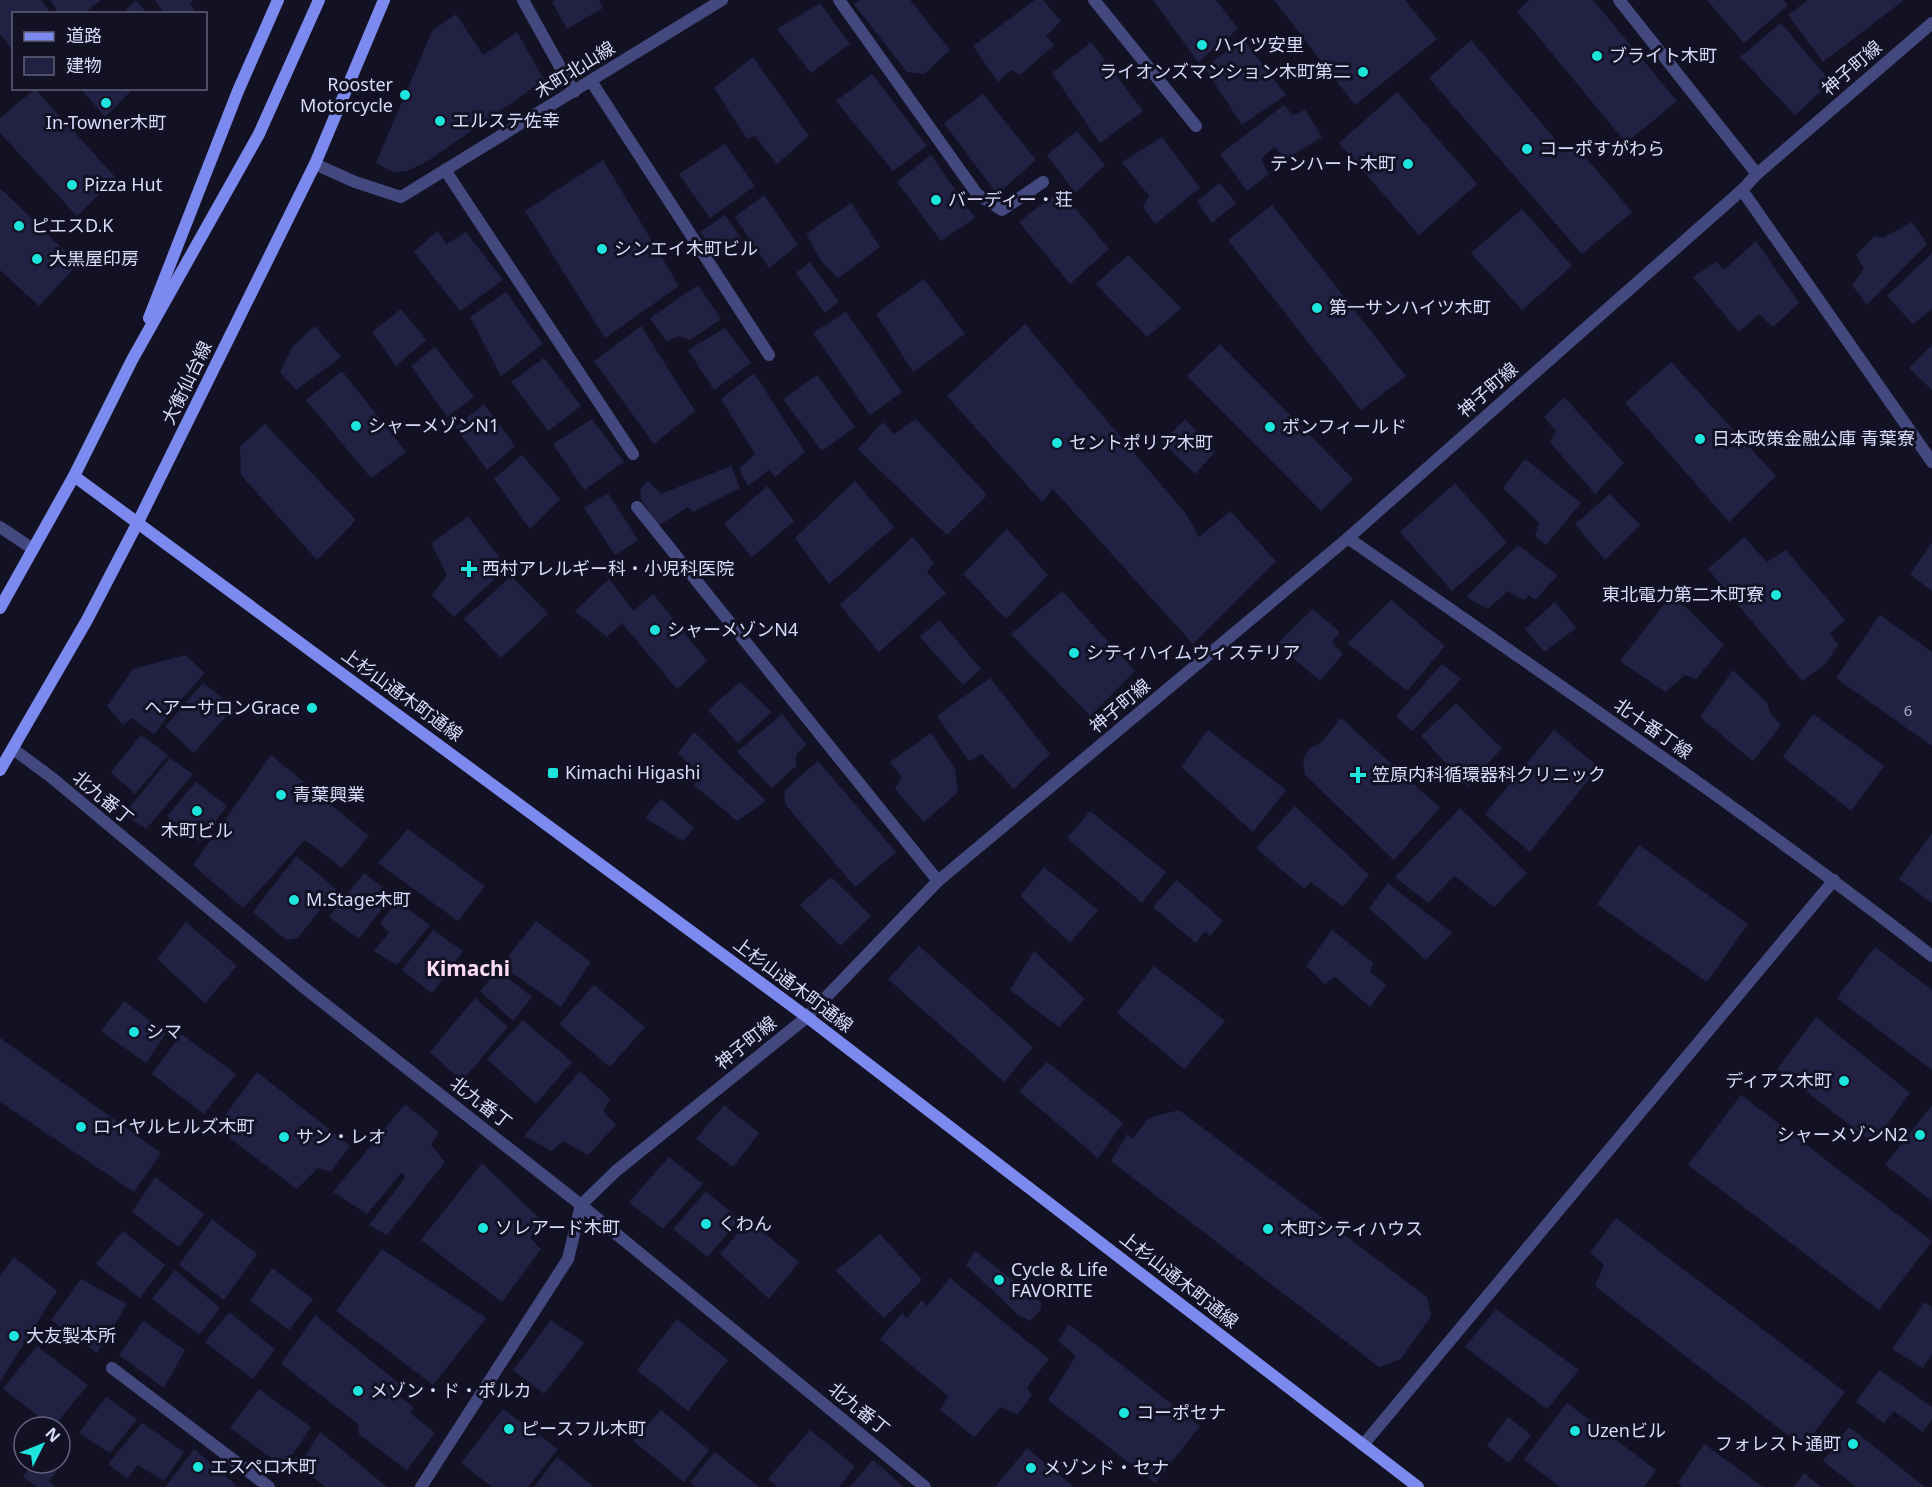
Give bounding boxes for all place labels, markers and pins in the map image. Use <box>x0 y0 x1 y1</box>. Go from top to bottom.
place label: ハイツ安里 <box>1214 32 1304 56</box>
marker: ハイツ安里 <box>1195 38 1209 52</box>
place label: ブライト木町 <box>1609 43 1717 67</box>
marker: ブライト木町 <box>1590 49 1604 63</box>
place label: ライオンズマンション木町第二 <box>1099 59 1351 83</box>
marker: ライオンズマンション木町第二 <box>1356 65 1370 79</box>
place label: Rooster Motorcycle <box>300 72 394 117</box>
marker: Rooster Motorcycle <box>398 88 412 102</box>
marker: In-Towner木町 <box>99 96 113 110</box>
place label: エルステ佐幸 <box>452 108 560 132</box>
place label: In-Towner木町 <box>46 110 166 134</box>
marker: エルステ佐幸 <box>433 114 447 128</box>
place label: コーポすがわら <box>1539 136 1665 160</box>
marker: コーポすがわら <box>1520 142 1534 156</box>
place label: テンハート木町 <box>1270 151 1396 175</box>
marker: テンハート木町 <box>1401 157 1415 171</box>
place label: Pizza Hut <box>84 172 163 196</box>
marker: Pizza Hut <box>65 178 79 192</box>
place label: バーディー・荘 <box>948 187 1073 211</box>
marker: バーディー・荘 <box>929 193 943 207</box>
place label: ピエスD.K <box>31 213 114 237</box>
marker: ピエスD.K <box>12 219 26 233</box>
place label: シンエイ木町ビル <box>614 236 758 260</box>
marker: シンエイ木町ビル <box>595 242 609 256</box>
place label: 大黒屋印房 <box>49 246 139 270</box>
marker: 大黒屋印房 <box>30 252 44 266</box>
place label: 第一サンハイツ木町 <box>1329 295 1491 319</box>
marker: 第一サンハイツ木町 <box>1310 301 1324 315</box>
place label: シャーメゾンN1 <box>368 413 499 437</box>
place label: ボンフィールド <box>1282 414 1407 438</box>
marker: シャーメゾンN1 <box>349 419 363 433</box>
marker: ボンフィールド <box>1263 420 1277 434</box>
place label: 日本政策金融公庫 青葉寮 <box>1712 426 1915 450</box>
place label: セントポリア木町 <box>1069 430 1213 454</box>
marker: 日本政策金融公庫 青葉寮 <box>1693 432 1707 446</box>
marker: セントポリア木町 <box>1050 436 1064 450</box>
place label: 西村アレルギー科・小児科医院 <box>482 556 734 580</box>
marker: 西村アレルギー科・小児科医院 <box>460 560 478 578</box>
place label: 東北電力第二木町寮 <box>1602 582 1764 606</box>
marker: 東北電力第二木町寮 <box>1769 588 1783 602</box>
place label: シャーメゾンN4 <box>667 617 798 641</box>
marker: シャーメゾンN4 <box>648 623 662 637</box>
place label: シティハイムウィステリア <box>1086 640 1300 664</box>
marker: シティハイムウィステリア <box>1067 646 1081 660</box>
place label: ヘアーサロンGrace <box>144 695 300 719</box>
marker: ヘアーサロンGrace <box>305 701 319 715</box>
place label: Kimachi Higashi <box>565 760 700 784</box>
place label: 笠原内科循環器科クリニック <box>1372 762 1606 786</box>
marker: Kimachi Higashi <box>546 766 560 780</box>
marker: 笠原内科循環器科クリニック <box>1349 766 1367 784</box>
place label: 青葉興業 <box>293 782 365 806</box>
marker: 青葉興業 <box>274 788 288 802</box>
marker: 木町ビル <box>190 804 204 818</box>
place label: 木町ビル <box>161 818 233 842</box>
place label: M.Stage木町 <box>306 887 411 911</box>
marker: M.Stage木町 <box>287 893 301 907</box>
place label: シマ <box>146 1019 182 1043</box>
marker: シマ <box>127 1025 141 1039</box>
place label: ディアス木町 <box>1725 1068 1832 1092</box>
marker: ディアス木町 <box>1837 1074 1851 1088</box>
place label: ロイヤルヒルズ木町 <box>93 1114 254 1138</box>
marker: ロイヤルヒルズ木町 <box>74 1120 88 1134</box>
place label: シャーメゾンN2 <box>1777 1122 1908 1146</box>
place label: サン・レオ <box>296 1124 386 1148</box>
marker: シャーメゾンN2 <box>1913 1128 1927 1142</box>
marker: サン・レオ <box>277 1130 291 1144</box>
place label: くわん <box>718 1211 772 1235</box>
place label: ソレアード木町 <box>495 1215 620 1239</box>
place label: 木町シティハウス <box>1280 1216 1423 1240</box>
marker: くわん <box>699 1217 713 1231</box>
marker: ソレアード木町 <box>476 1221 490 1235</box>
marker: 木町シティハウス <box>1261 1222 1275 1236</box>
place label: Cycle & Life FAVORITE <box>1011 1257 1108 1302</box>
marker: Cycle & Life FAVORITE <box>992 1273 1006 1287</box>
place label: 大友製本所 <box>26 1323 116 1347</box>
marker: 大友製本所 <box>7 1329 21 1343</box>
place label: メゾン・ド・ポルカ <box>370 1378 531 1402</box>
marker: メゾン・ド・ポルカ <box>351 1384 365 1398</box>
place label: コーポセナ <box>1136 1400 1226 1424</box>
marker: コーポセナ <box>1117 1406 1131 1420</box>
place label: ピースフル木町 <box>521 1416 646 1440</box>
place label: Uzenビル <box>1587 1418 1666 1442</box>
marker: ピースフル木町 <box>502 1422 516 1436</box>
marker: Uzenビル <box>1568 1424 1582 1438</box>
place label: フォレスト通町 <box>1715 1431 1841 1455</box>
marker: フォレスト通町 <box>1846 1437 1860 1451</box>
place label: エスペロ木町 <box>210 1454 317 1478</box>
place label: メゾンド・セナ <box>1043 1455 1169 1479</box>
marker: エスペロ木町 <box>191 1460 205 1474</box>
marker: メゾンド・セナ <box>1024 1461 1038 1475</box>

